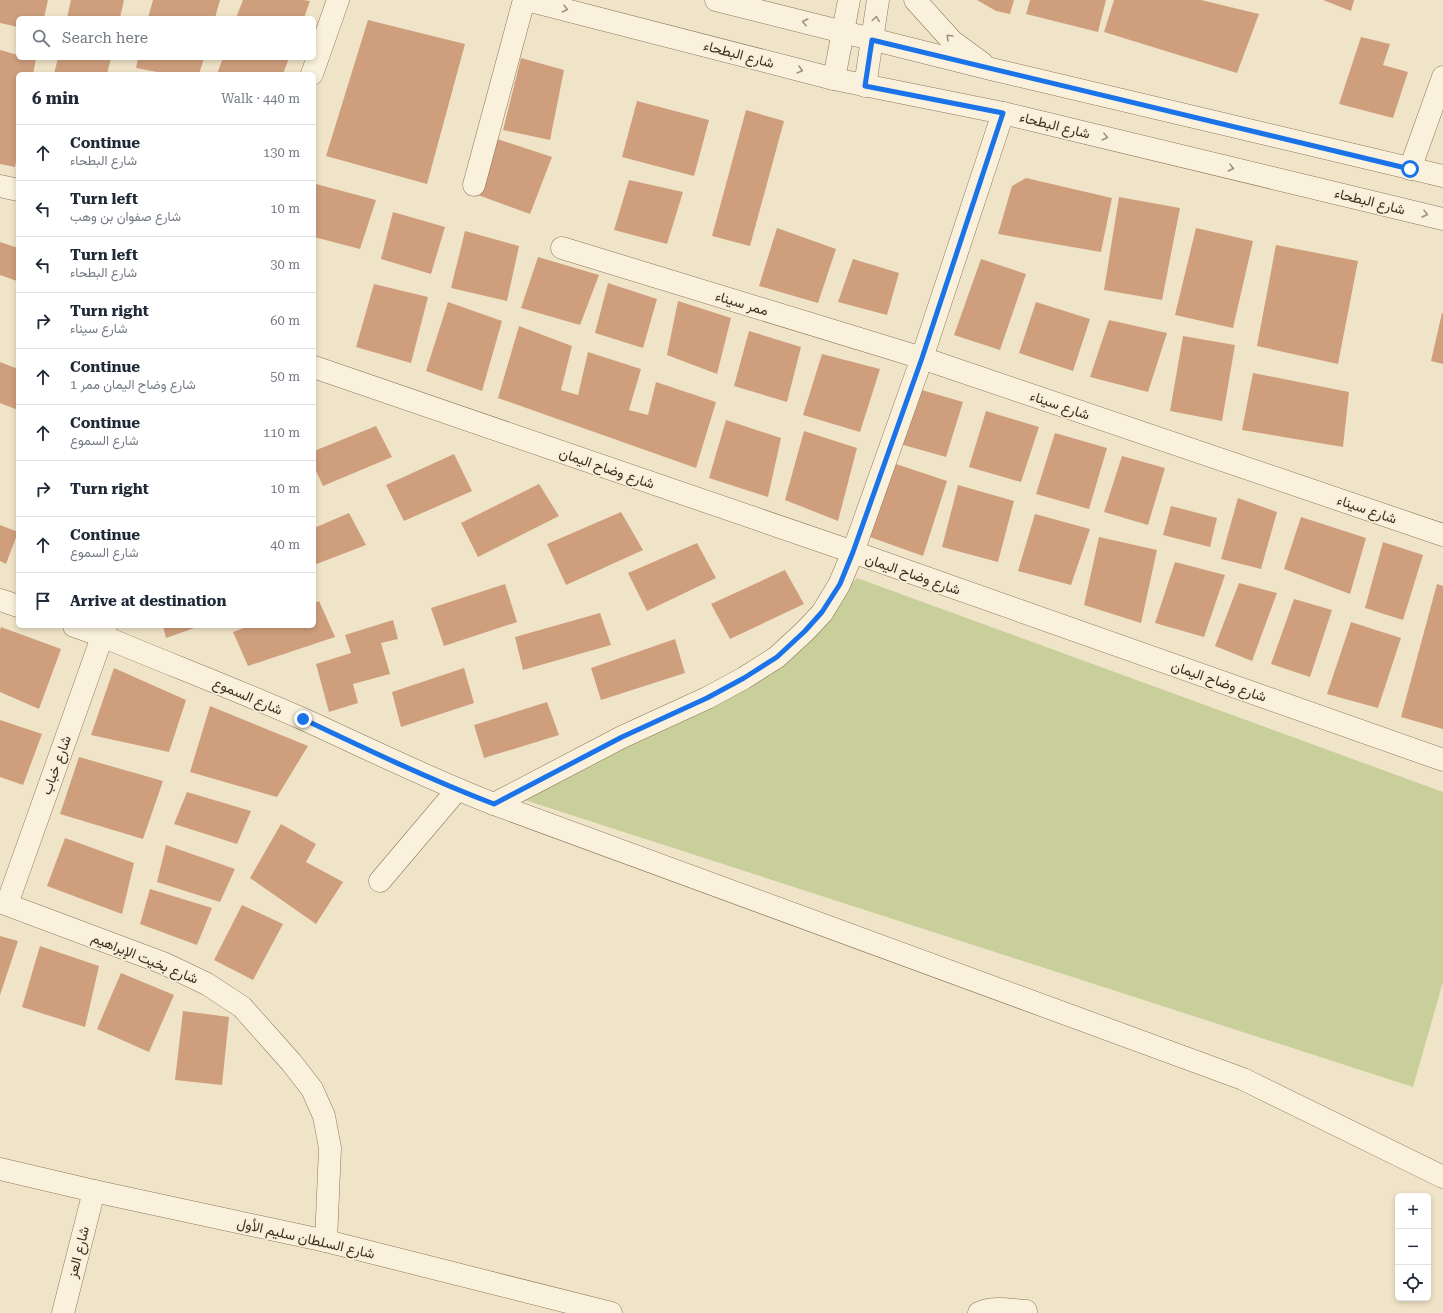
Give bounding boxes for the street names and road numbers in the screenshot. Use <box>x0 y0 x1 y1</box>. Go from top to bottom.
street label: شارع البطحاء <box>701 37 776 74</box>
street label: شارع البطحاء <box>1017 109 1092 144</box>
street label: شارع البطحاء <box>1332 185 1407 220</box>
street label: ممر سيناء <box>713 287 770 320</box>
street label: شارع سيناء <box>1027 387 1092 425</box>
street label: شارع وضاح اليمان <box>556 444 657 495</box>
street label: شارع سيناء <box>1334 491 1399 529</box>
street label: شارع وضاح اليمان <box>862 550 963 601</box>
street label: شارع وضاح اليمان <box>1168 657 1269 708</box>
street label: شارع السموع <box>210 674 285 721</box>
street label: شارع خباب <box>38 733 77 798</box>
street label: شارع بخيت الإبراهيم <box>88 929 201 989</box>
street label: شارع السلطان سليم الأول <box>235 1214 376 1265</box>
street label: شارع العز <box>64 1225 95 1281</box>

